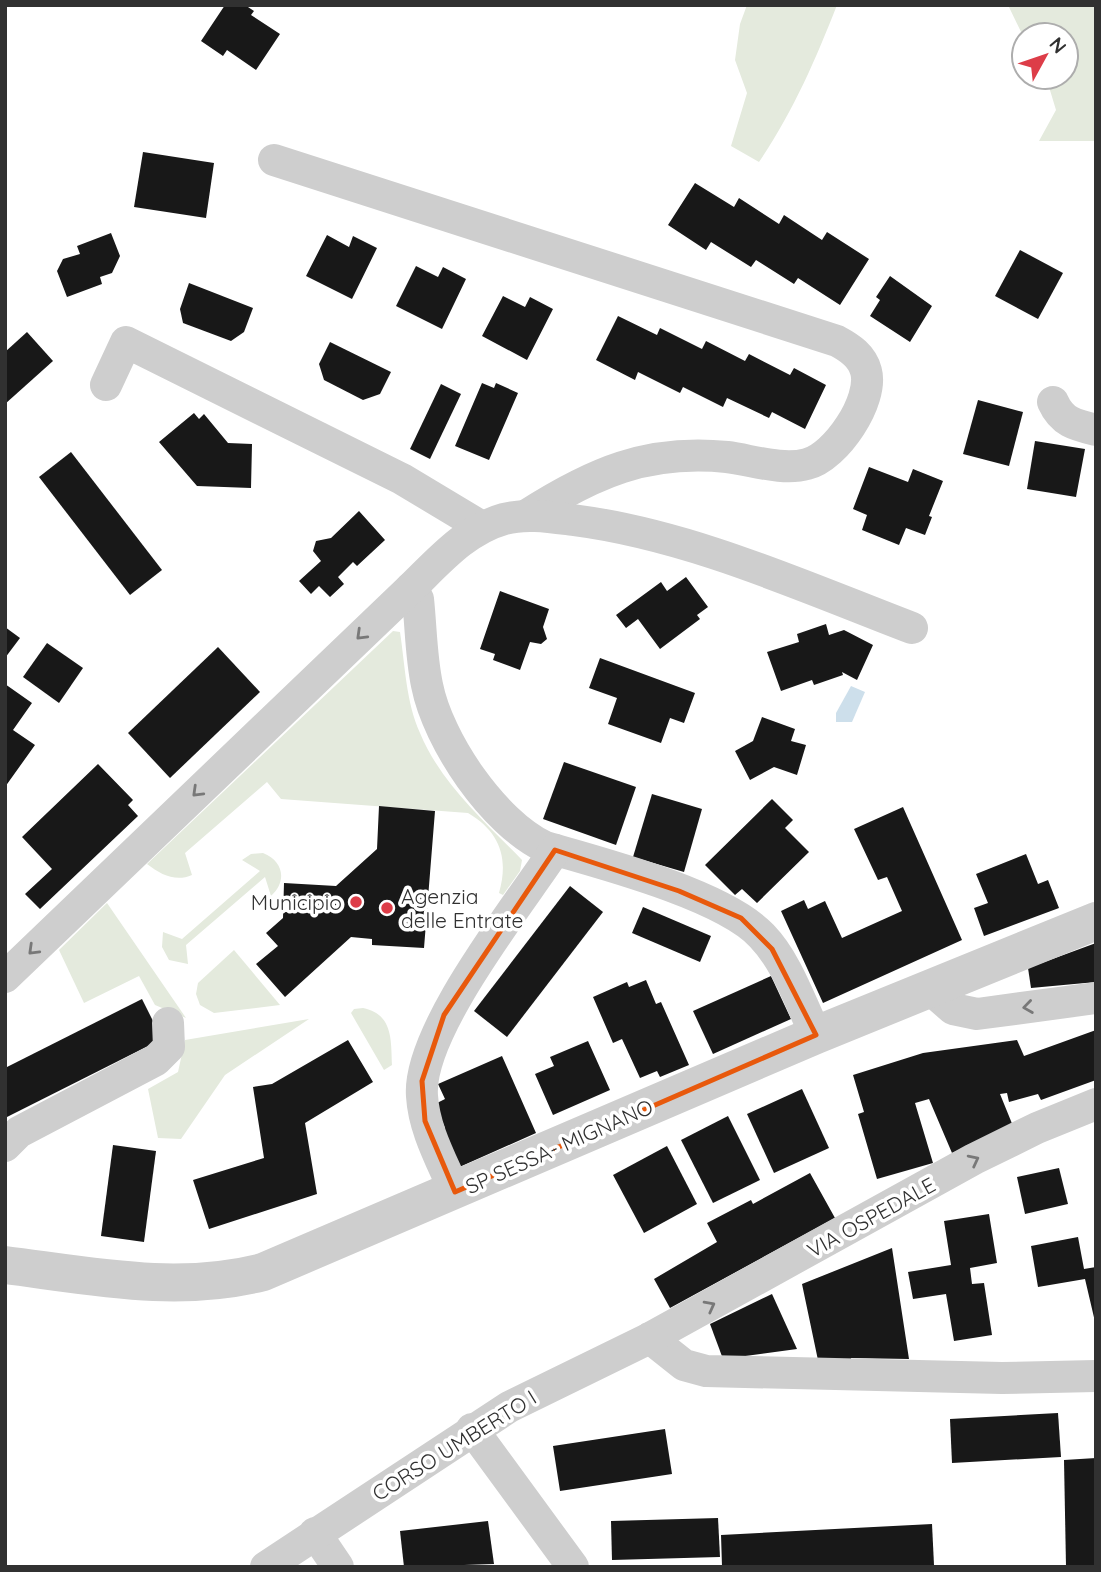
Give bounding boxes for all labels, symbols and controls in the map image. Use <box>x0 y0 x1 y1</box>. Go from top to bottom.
north arrow <box>1010 21 1080 91</box>
text: N <box>1044 32 1072 58</box>
one-way arrow <box>357 626 370 639</box>
one-way arrow <box>192 784 205 797</box>
place label: Agenzia delle Entrate <box>401 883 523 933</box>
place label: Municipio <box>251 889 342 915</box>
marker: Municipio <box>348 894 364 910</box>
marker: Agenzia delle Entrate <box>379 900 395 916</box>
one-way arrow <box>28 941 41 954</box>
one-way arrow <box>1022 1000 1034 1015</box>
street label: SP SESSA- MIGNANO <box>461 1093 657 1199</box>
one-way arrow <box>967 1154 979 1168</box>
street label: VIA OSPEDALE <box>802 1171 940 1263</box>
one-way arrow <box>703 1300 716 1314</box>
street label: CORSO UMBERTO I <box>367 1384 541 1506</box>

